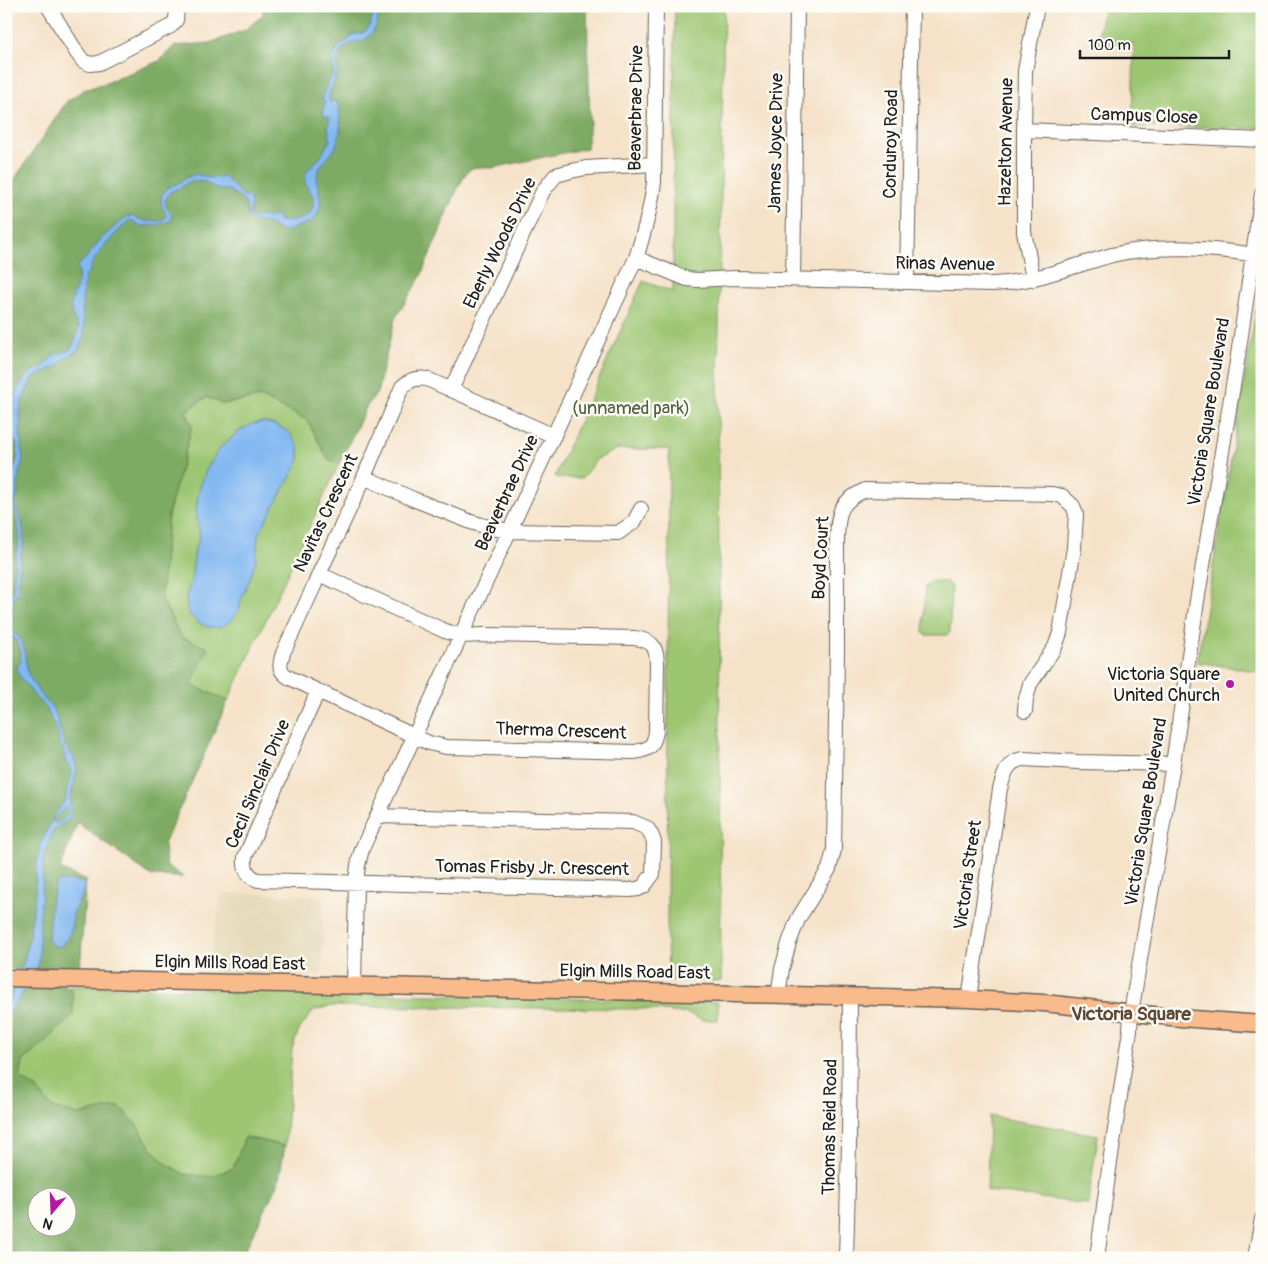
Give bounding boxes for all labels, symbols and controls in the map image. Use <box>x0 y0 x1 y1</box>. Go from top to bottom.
scale bar <box>1080 28 1229 60</box>
text: 100 m <box>1088 36 1131 55</box>
street label: Beaverbrae Drive <box>623 45 649 171</box>
street label: James Joyce Drive <box>763 73 789 213</box>
street label: Hazelton Avenue <box>993 77 1019 206</box>
street label: Corduroy Road <box>879 89 903 199</box>
street label: Campus Close <box>1090 103 1198 129</box>
street label: Eberly Woods Drive <box>458 173 542 312</box>
street label: Rinas Avenue <box>895 252 995 276</box>
street label: Victoria Square Boulevard <box>1183 316 1235 508</box>
park label: (unnamed park) <box>572 397 690 420</box>
street label: Beaverbrae Drive <box>470 431 544 555</box>
street label: Navitas Crescent <box>288 449 364 576</box>
street label: Boyd Court <box>807 515 835 600</box>
place label: Victoria Square United Church <box>1107 663 1220 707</box>
marker: Victoria Square United Church <box>1224 678 1236 690</box>
street label: Cecil Sinclair Drive <box>220 716 296 852</box>
street label: Victoria Square Boulevard <box>1120 716 1172 908</box>
street label: Therma Crescent <box>495 717 628 745</box>
street label: Victoria Street <box>949 818 987 931</box>
street label: Tomas Frisby Jr. Crescent <box>435 855 630 881</box>
street label: Elgin Mills Road East <box>154 950 306 976</box>
street label: Elgin Mills Road East <box>559 959 711 985</box>
district label: Victoria Square <box>1071 1002 1191 1026</box>
street label: Thomas Reid Road <box>817 1059 843 1195</box>
north arrow <box>28 1186 78 1236</box>
text: N <box>41 1214 55 1233</box>

